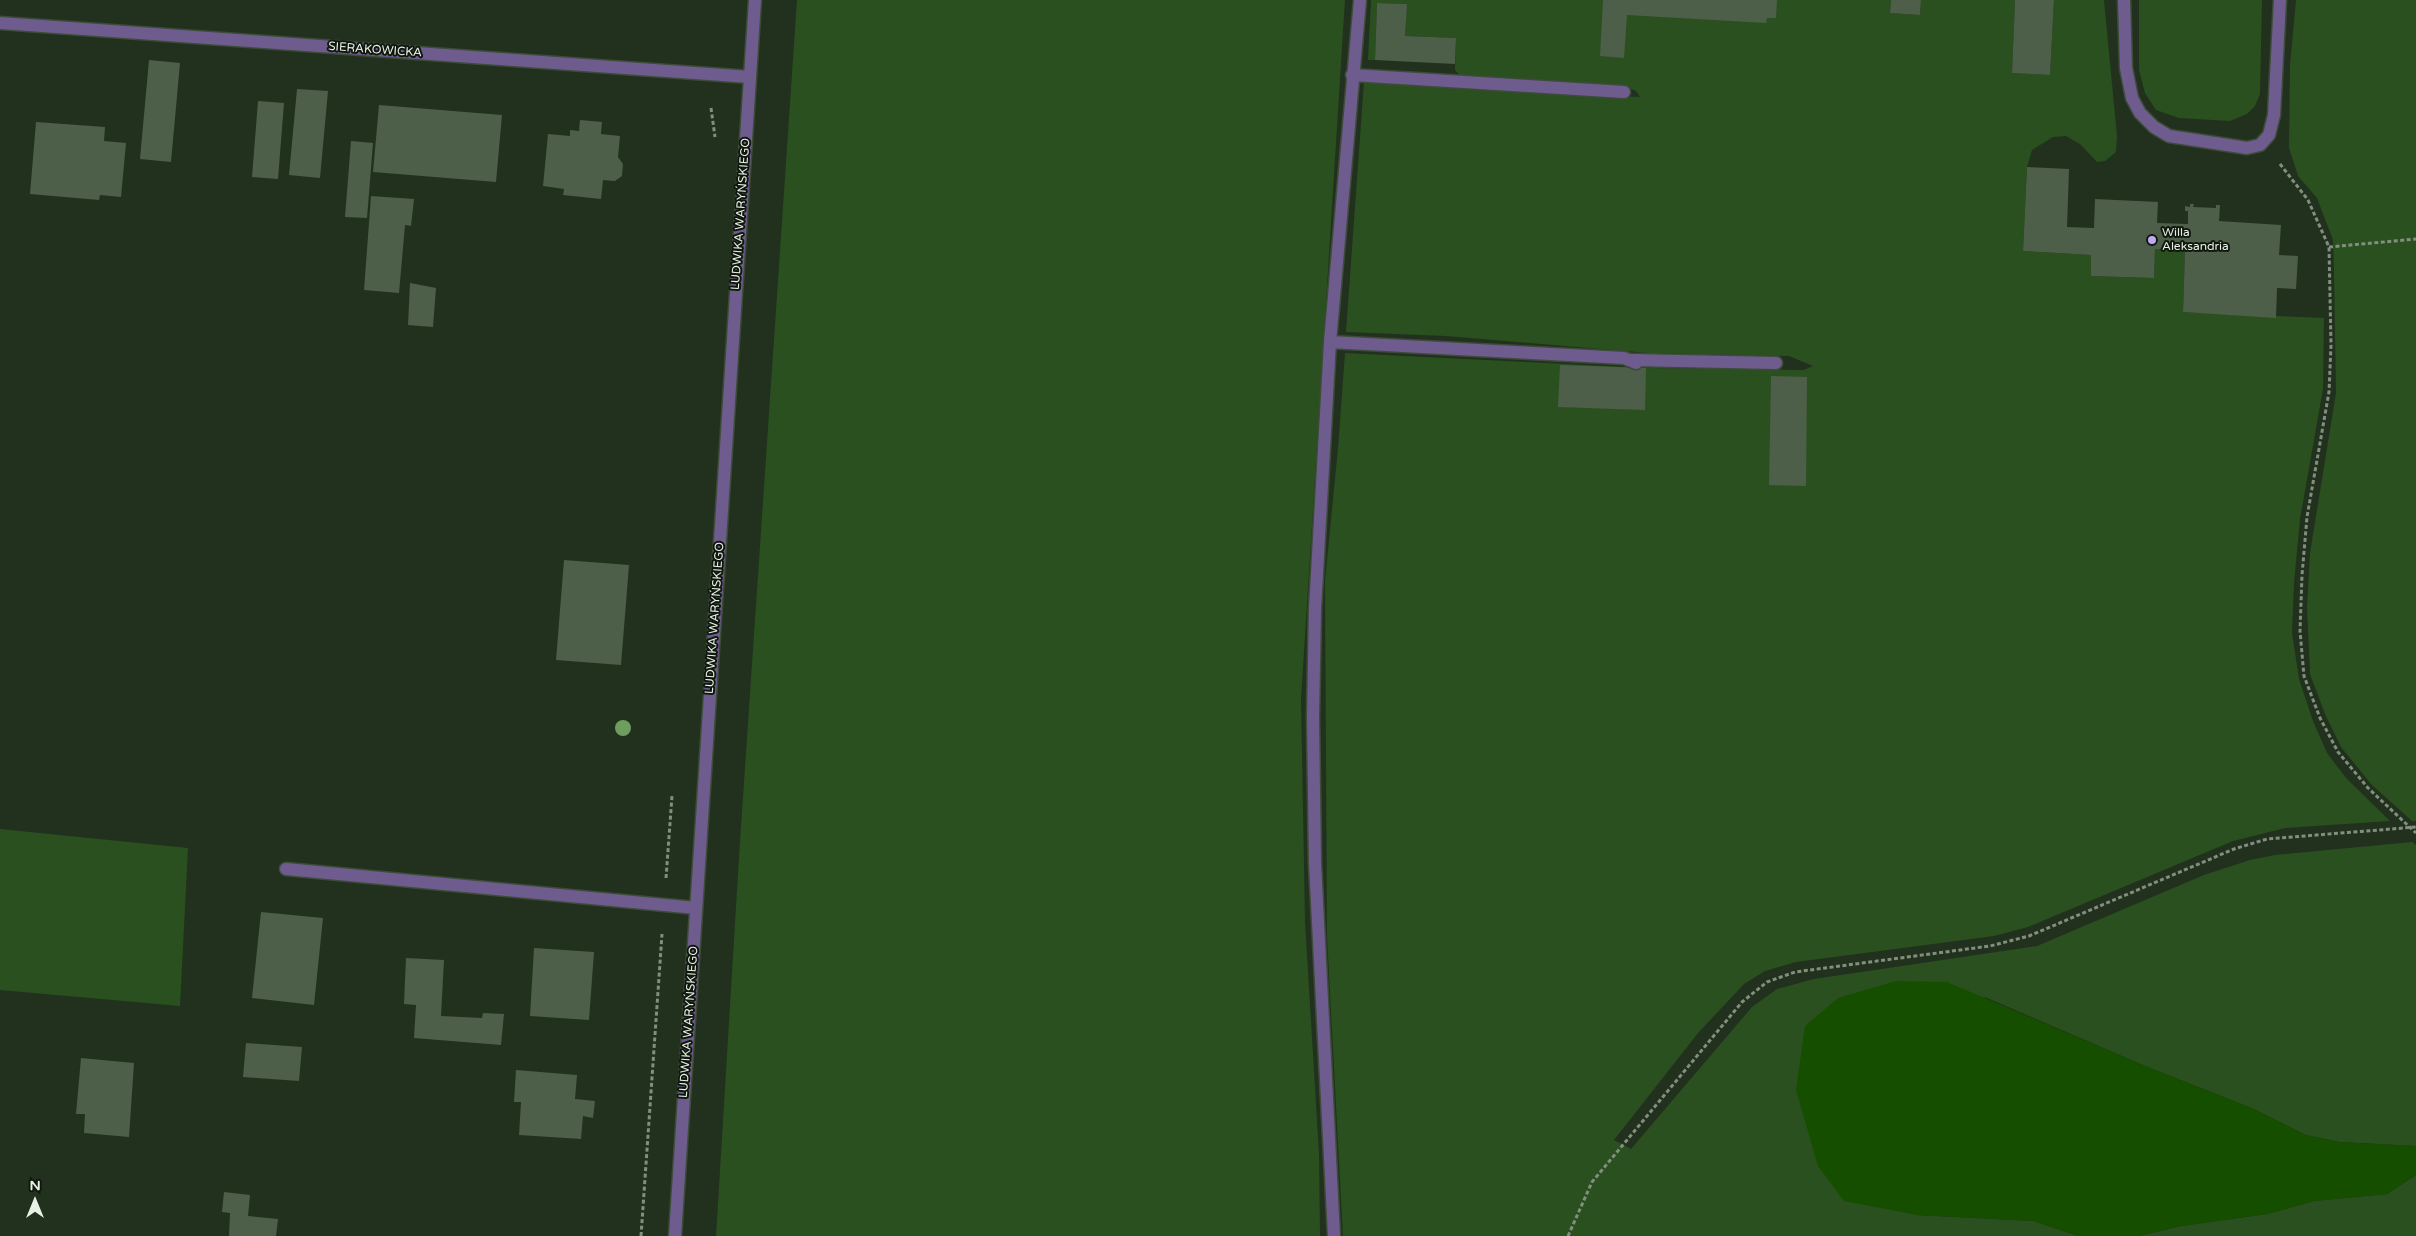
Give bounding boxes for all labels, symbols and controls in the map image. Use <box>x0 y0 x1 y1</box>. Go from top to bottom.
street label: SIERAKOWICKA <box>328 40 422 60</box>
street label: LUDWIKA WARYŃSKIEGO <box>729 137 753 291</box>
place label: Willa Aleksandria <box>2162 226 2229 254</box>
marker: Willa Aleksandria <box>2146 234 2158 246</box>
street label: LUDWIKA WARYŃSKIEGO <box>703 541 727 695</box>
street label: LUDWIKA WARYŃSKIEGO <box>677 945 701 1099</box>
north arrow <box>10 1176 60 1226</box>
text: N <box>29 1177 41 1194</box>

